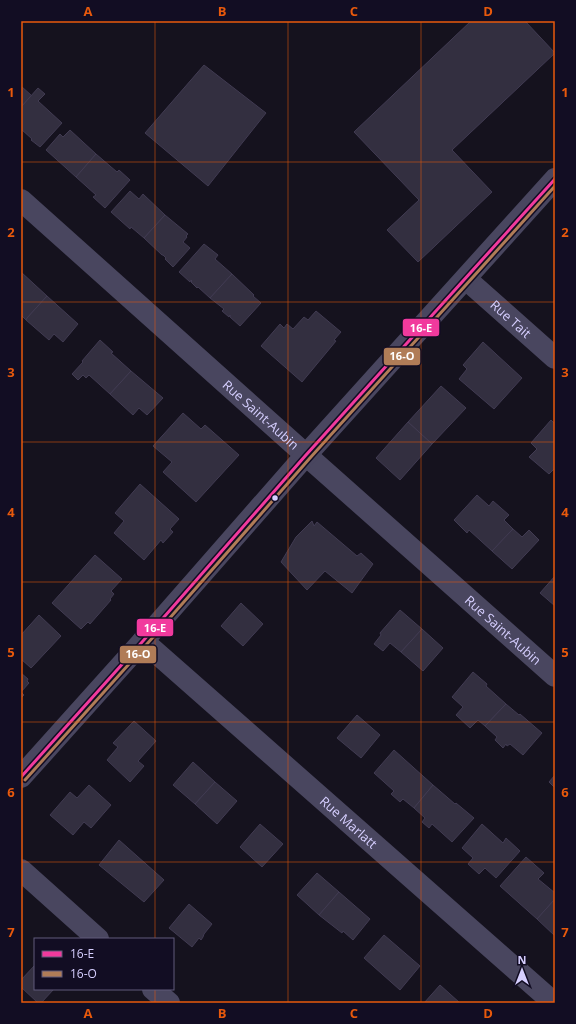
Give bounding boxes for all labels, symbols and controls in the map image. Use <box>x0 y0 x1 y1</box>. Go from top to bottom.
text: A <box>84 2 93 20</box>
text: B <box>218 2 227 20</box>
text: C <box>350 2 358 20</box>
text: D <box>483 2 493 20</box>
text: 1 <box>7 83 15 101</box>
text: 1 <box>561 83 569 101</box>
text: 2 <box>7 223 15 241</box>
text: 2 <box>561 223 569 241</box>
street label: Rue Tait <box>487 296 535 342</box>
line badge: 16-E <box>402 318 440 337</box>
text: 16-E <box>410 320 432 335</box>
line badge: 16-O <box>383 347 421 366</box>
text: 16-O <box>390 348 415 363</box>
text: 3 <box>7 363 15 381</box>
text: 3 <box>561 363 569 381</box>
street label: Rue Saint-Aubin <box>219 376 303 454</box>
unlabelled marker <box>270 493 280 503</box>
text: 4 <box>7 503 15 521</box>
text: 4 <box>561 503 569 521</box>
street label: Rue Saint-Aubin <box>461 591 545 669</box>
line badge: 16-E <box>136 618 174 637</box>
text: 16-E <box>144 620 166 635</box>
text: 5 <box>7 643 15 661</box>
text: 5 <box>561 643 569 661</box>
line badge: 16-O <box>119 645 157 664</box>
text: 16-O <box>126 646 151 661</box>
text: 6 <box>7 783 15 801</box>
text: 6 <box>561 783 569 801</box>
street label: Rue Marlatt <box>316 792 381 852</box>
text: 7 <box>7 923 15 941</box>
text: 7 <box>561 923 569 941</box>
legend <box>34 938 174 990</box>
text: 16-E <box>70 945 94 962</box>
north arrow <box>502 950 542 990</box>
text: N <box>518 952 526 967</box>
text: 16-O <box>70 965 97 982</box>
text: A <box>84 1004 93 1022</box>
text: B <box>218 1004 227 1022</box>
text: C <box>350 1004 358 1022</box>
text: D <box>483 1004 493 1022</box>

